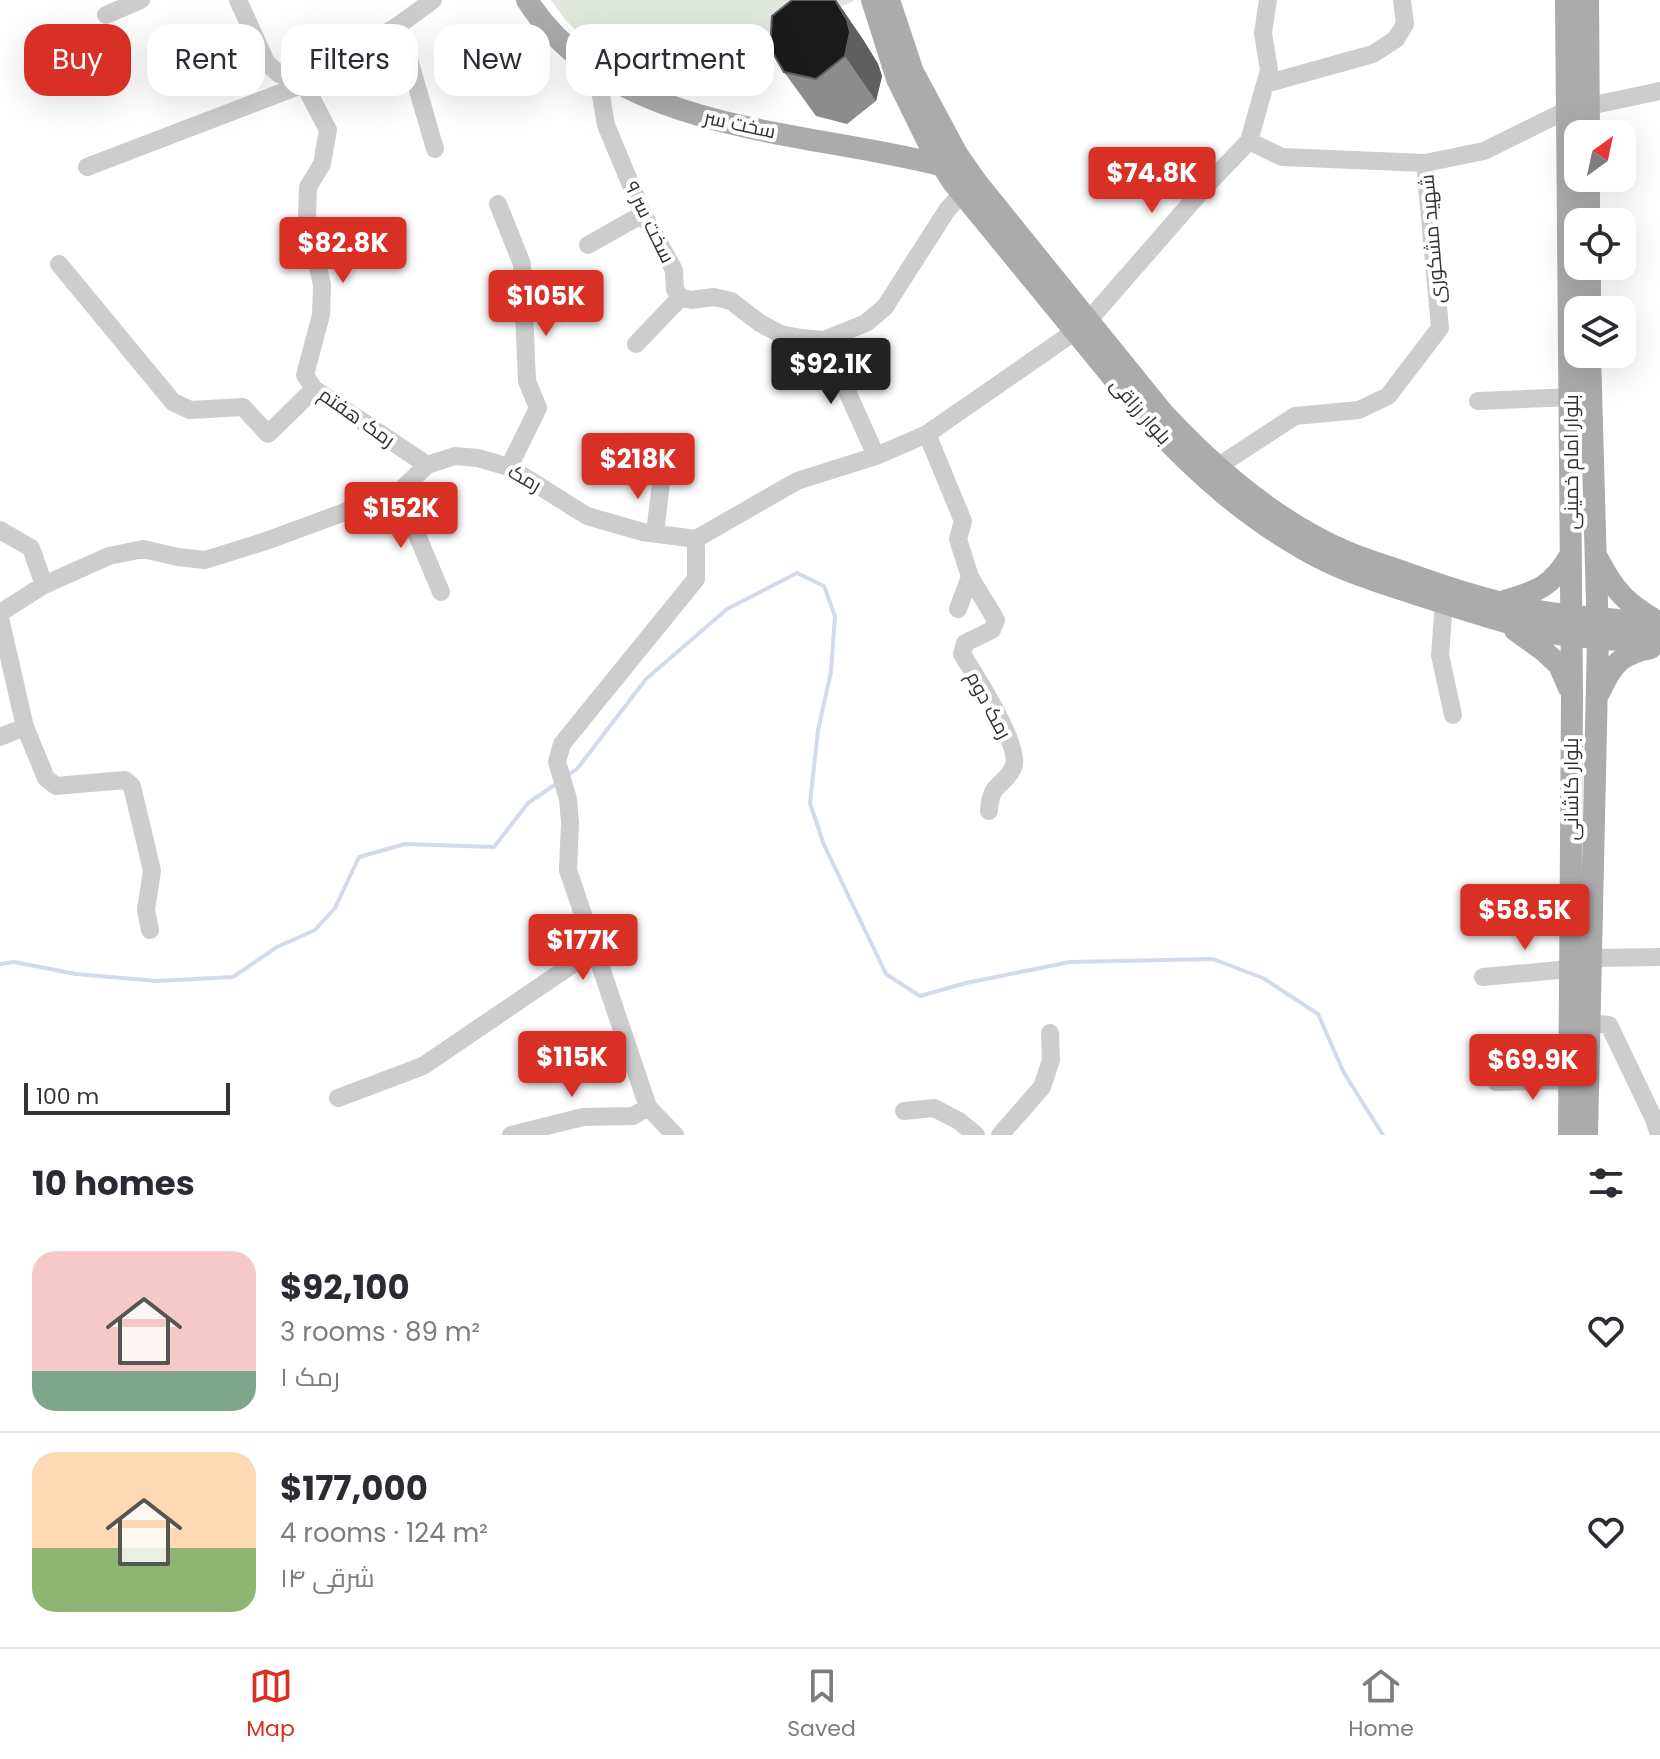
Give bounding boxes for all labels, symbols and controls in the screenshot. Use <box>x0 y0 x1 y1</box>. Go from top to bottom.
chip: Buy <box>24 24 131 96</box>
chip: Rent <box>147 24 265 96</box>
chip: Filters <box>281 24 418 96</box>
chip: New <box>434 24 550 96</box>
chip: Apartment <box>566 24 774 96</box>
street label: سخت سر <box>701 103 778 145</box>
north arrow <box>1564 120 1636 192</box>
map controls <box>1564 120 1636 368</box>
pin: $74.8K <box>1087 147 1217 215</box>
text: $74.8K <box>1107 155 1197 191</box>
street label: شهید مشکوری <box>1412 173 1452 305</box>
street label: سخت سر ۹ <box>618 176 682 268</box>
button: locate <box>1564 208 1636 280</box>
pin: $82.8K <box>278 217 408 285</box>
text: $82.8K <box>297 225 389 261</box>
pin: $105K <box>490 270 602 338</box>
text: $105K <box>507 278 585 314</box>
button: layers <box>1564 296 1636 368</box>
pin: $92.1K <box>766 338 896 406</box>
text: $92.1K <box>789 346 873 382</box>
street label: بلوار رزاقی <box>1104 371 1178 451</box>
street label: رمک هفتم <box>313 380 401 454</box>
street label: بلوار امام خمینی <box>1557 394 1585 530</box>
pin: $218K <box>582 433 694 501</box>
text: $218K <box>600 441 676 477</box>
street label: رمک <box>503 457 547 499</box>
pin: $152K <box>345 482 457 550</box>
text: $152K <box>363 490 439 526</box>
street label: رمک دوم <box>960 666 1018 744</box>
street label: بلوار کاشانی <box>1557 738 1585 840</box>
pin: $58.5K <box>1460 884 1590 952</box>
text: $58.5K <box>1478 892 1572 928</box>
pin: $177K <box>527 914 639 982</box>
text: $177K <box>547 922 619 958</box>
pin: $115K <box>516 1031 628 1099</box>
pin: $69.9K <box>1468 1034 1598 1102</box>
text: $115K <box>536 1039 608 1075</box>
text: $69.9K <box>1487 1042 1579 1078</box>
scale bar <box>24 1079 230 1115</box>
text: 100 m <box>36 1081 99 1112</box>
text: 10 homes <box>32 1159 195 1207</box>
icon: filters <box>1584 1161 1628 1205</box>
text: $92,100 <box>280 1263 410 1311</box>
icon: home <box>96 1283 192 1379</box>
icon: heart <box>1584 1309 1628 1353</box>
text: 3 rooms · 89 m² <box>280 1314 480 1350</box>
text: رمک ۱ <box>280 1359 340 1395</box>
text: $177,000 <box>280 1464 428 1512</box>
icon: home <box>96 1484 192 1580</box>
icon: heart <box>1584 1510 1628 1554</box>
text: 4 rooms · 124 m² <box>280 1515 488 1551</box>
text: شرقی ۱۴ <box>280 1560 375 1596</box>
tab: Map <box>246 1664 295 1745</box>
tab: Saved <box>787 1664 856 1745</box>
tab: Home <box>1348 1664 1414 1745</box>

